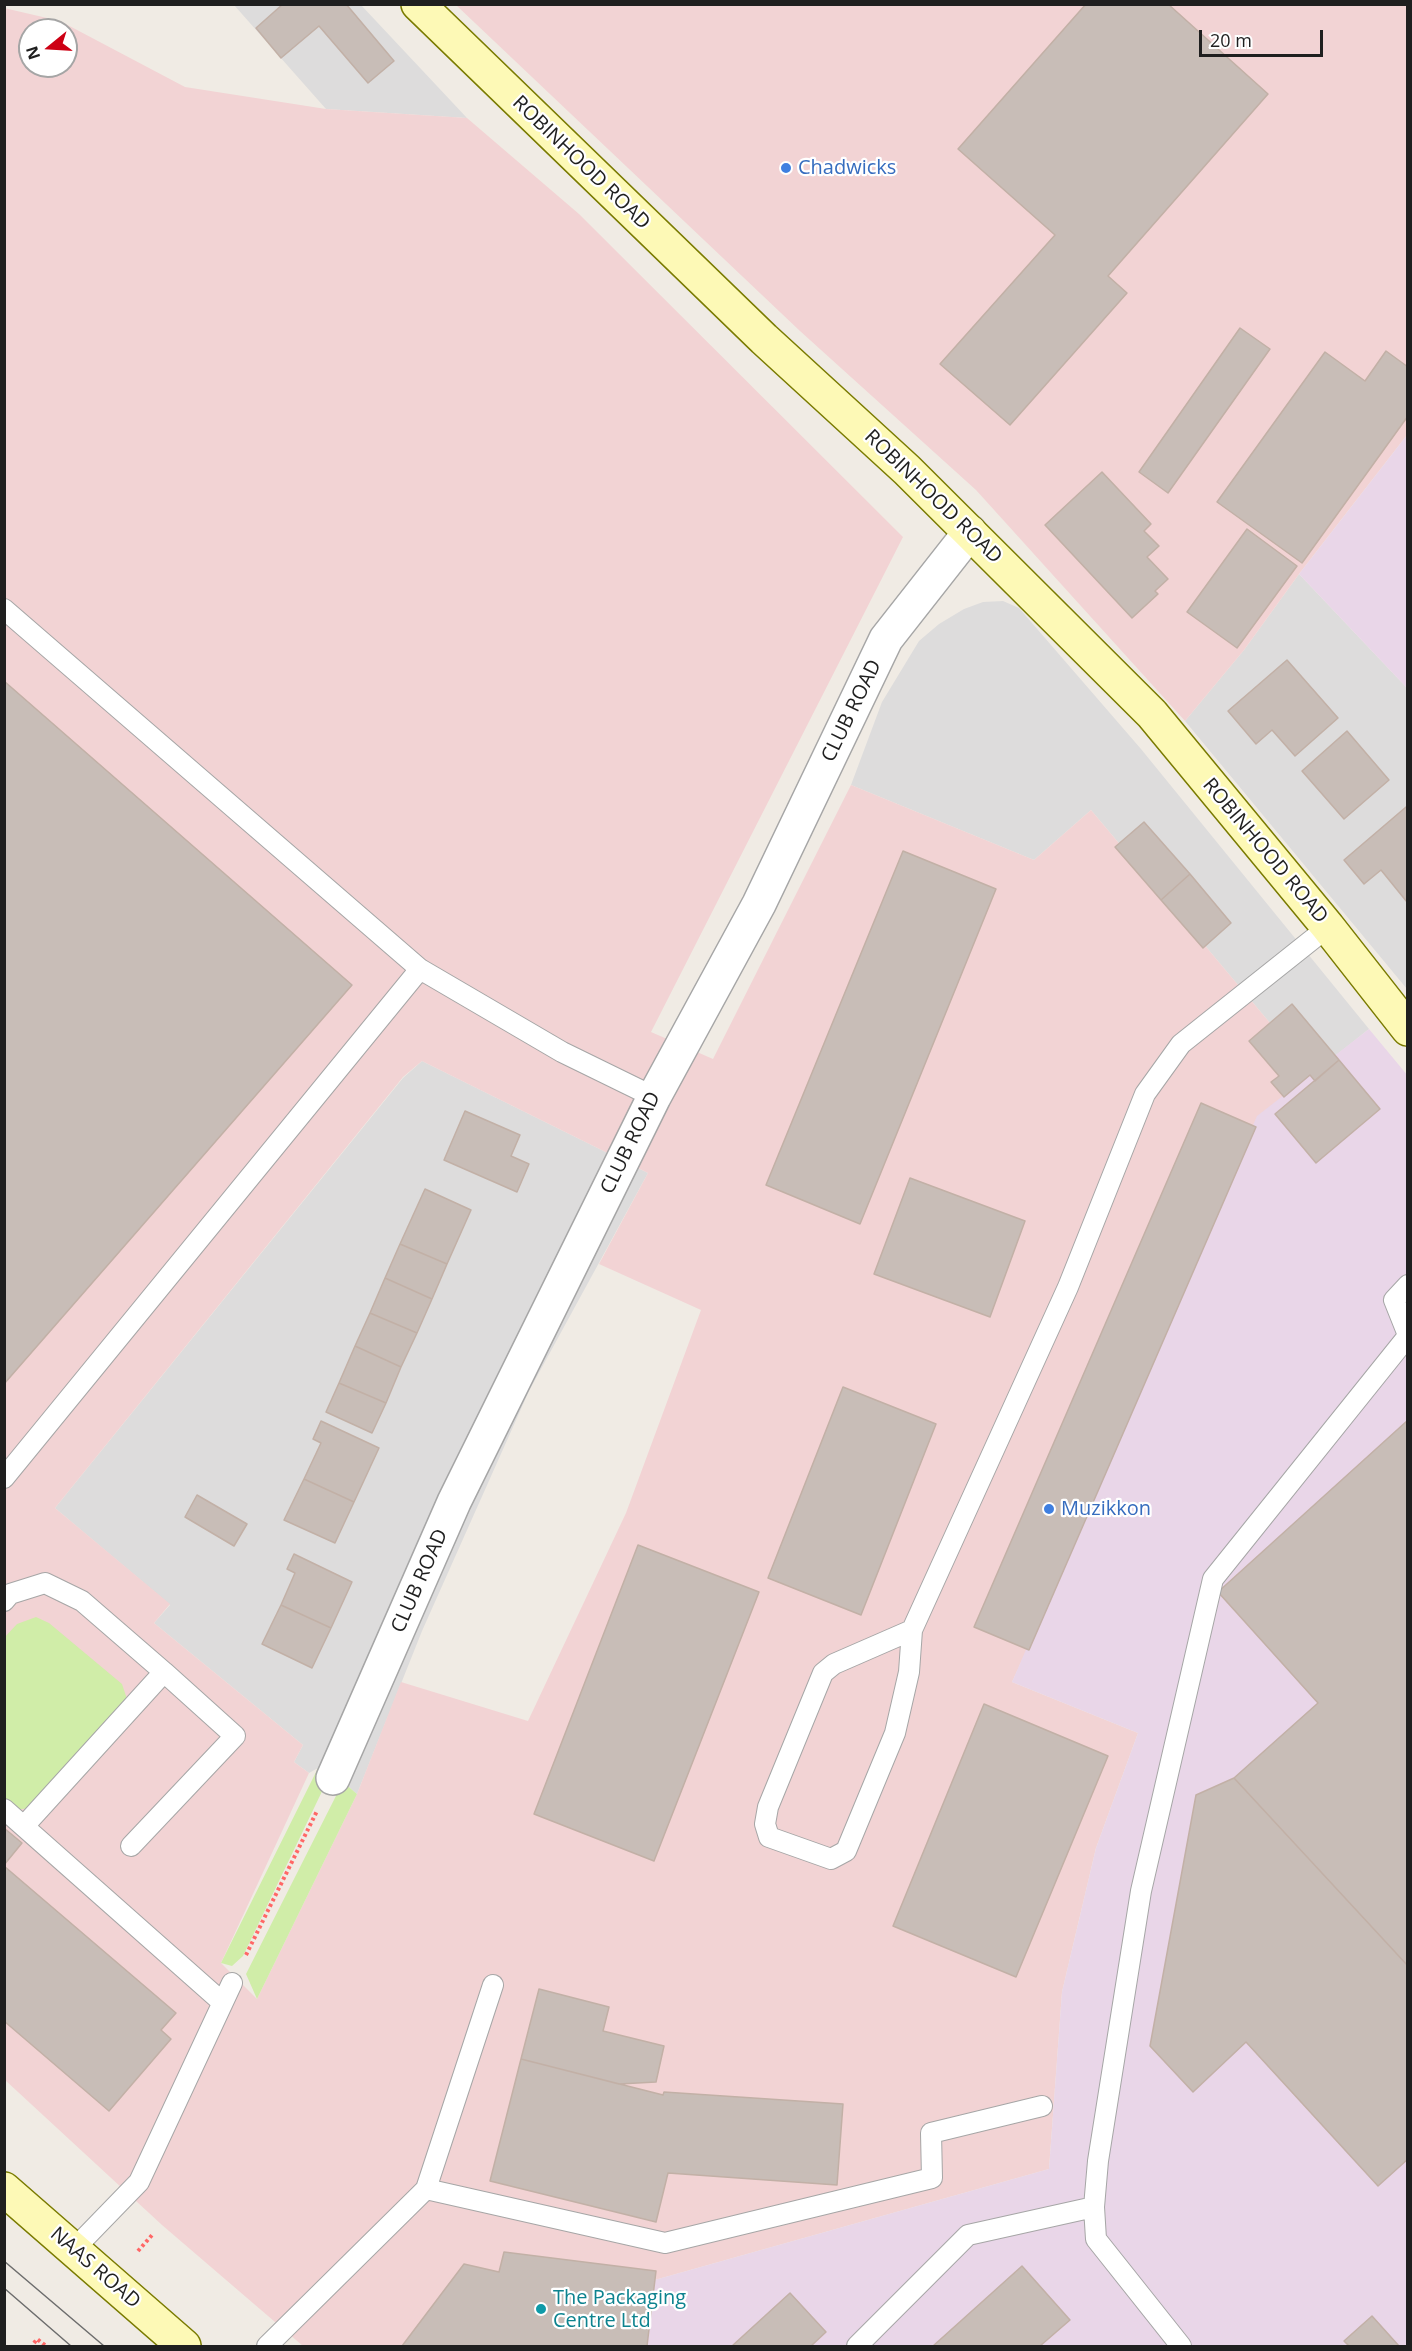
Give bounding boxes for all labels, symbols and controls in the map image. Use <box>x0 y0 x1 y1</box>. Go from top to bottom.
north arrow <box>18 18 78 78</box>
scale bar <box>1202 18 1326 56</box>
text: 20 m <box>1210 28 1252 52</box>
text: N <box>20 43 45 63</box>
street label: ROBINHOOD ROAD <box>507 91 655 235</box>
place label: Chadwicks <box>798 156 896 180</box>
marker: Chadwicks <box>779 161 793 175</box>
street label: ROBINHOOD ROAD <box>859 425 1007 569</box>
street label: CLUB ROAD <box>817 656 887 766</box>
street label: ROBINHOOD ROAD <box>1197 774 1333 928</box>
street label: CLUB ROAD <box>596 1088 666 1198</box>
place label: Muzikkon <box>1061 1497 1151 1521</box>
marker: Muzikkon <box>1042 1502 1056 1516</box>
street label: CLUB ROAD <box>387 1526 453 1636</box>
street label: NAAS ROAD <box>45 2222 145 2314</box>
place label: The Packaging Centre Ltd <box>553 2286 686 2333</box>
marker: The Packaging Centre Ltd <box>534 2302 548 2316</box>

